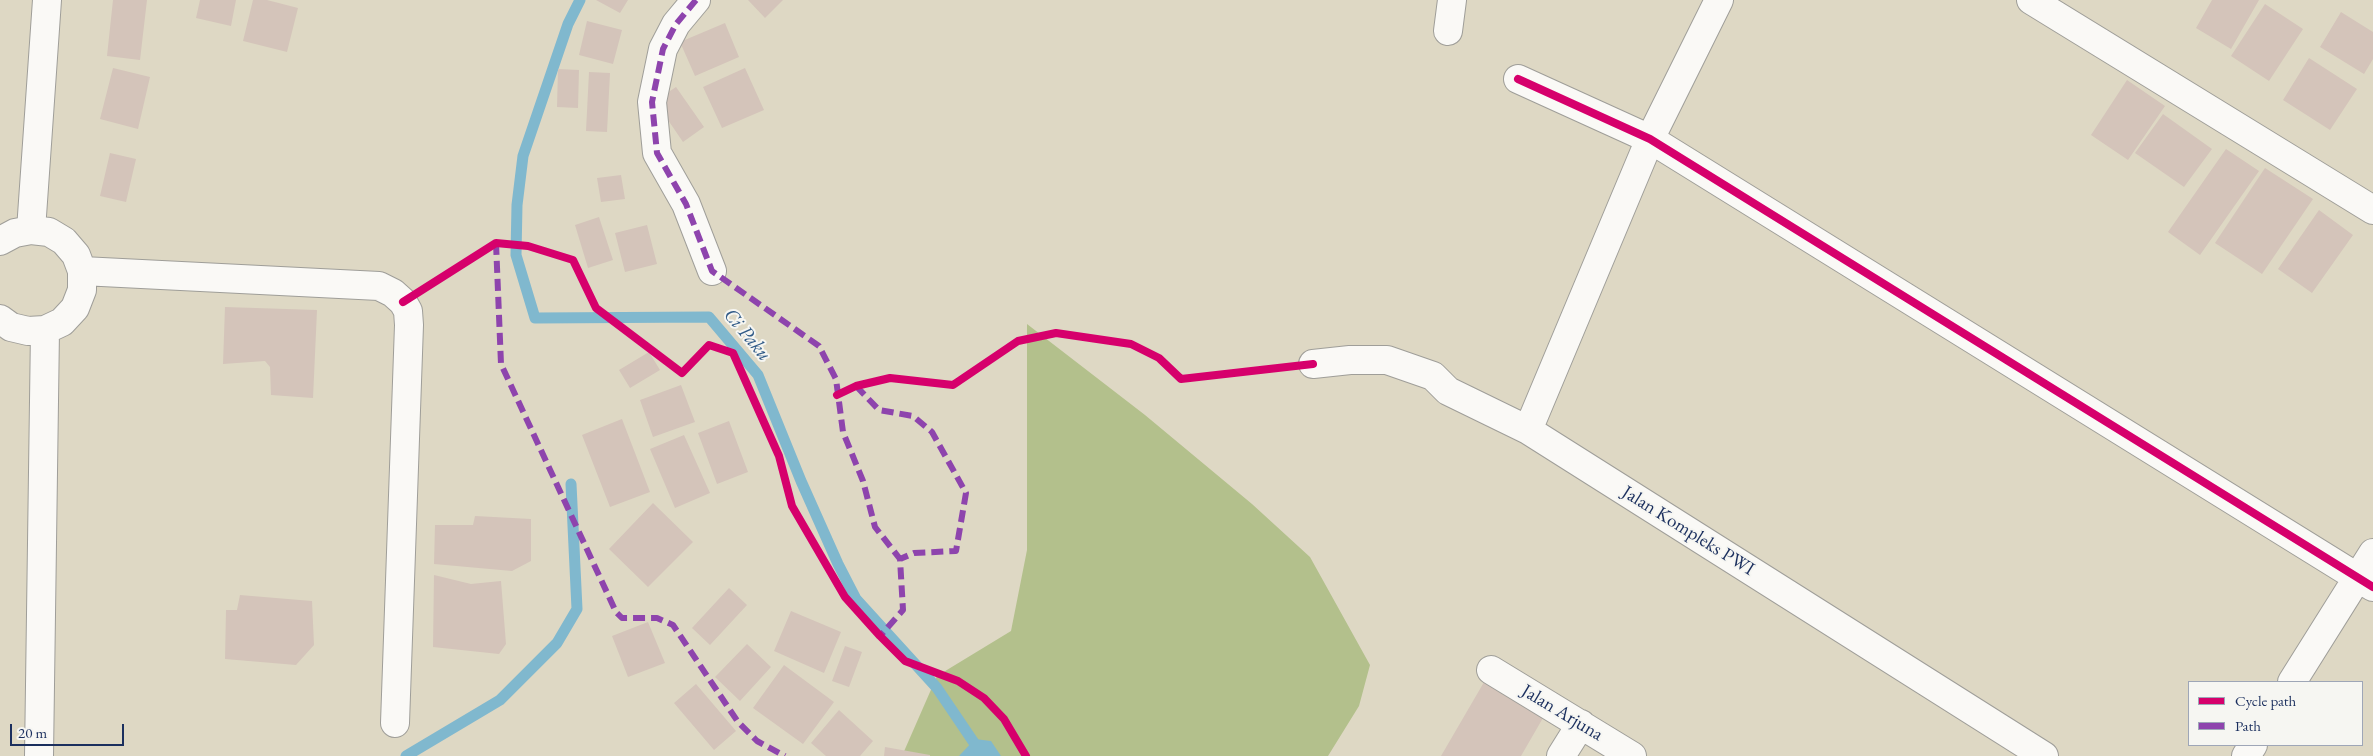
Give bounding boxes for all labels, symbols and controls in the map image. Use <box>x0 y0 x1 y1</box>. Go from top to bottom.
water label: Ci Paku <box>718 304 776 366</box>
street label: Jalan Kompleks PWI <box>1618 481 1758 581</box>
street label: Jalan Arjuna <box>1517 680 1607 746</box>
legend <box>2188 681 2363 746</box>
text: Cycle path <box>2235 691 2296 710</box>
scale bar <box>12 714 126 746</box>
text: Path <box>2235 716 2261 735</box>
text: 20 m <box>18 723 47 742</box>

